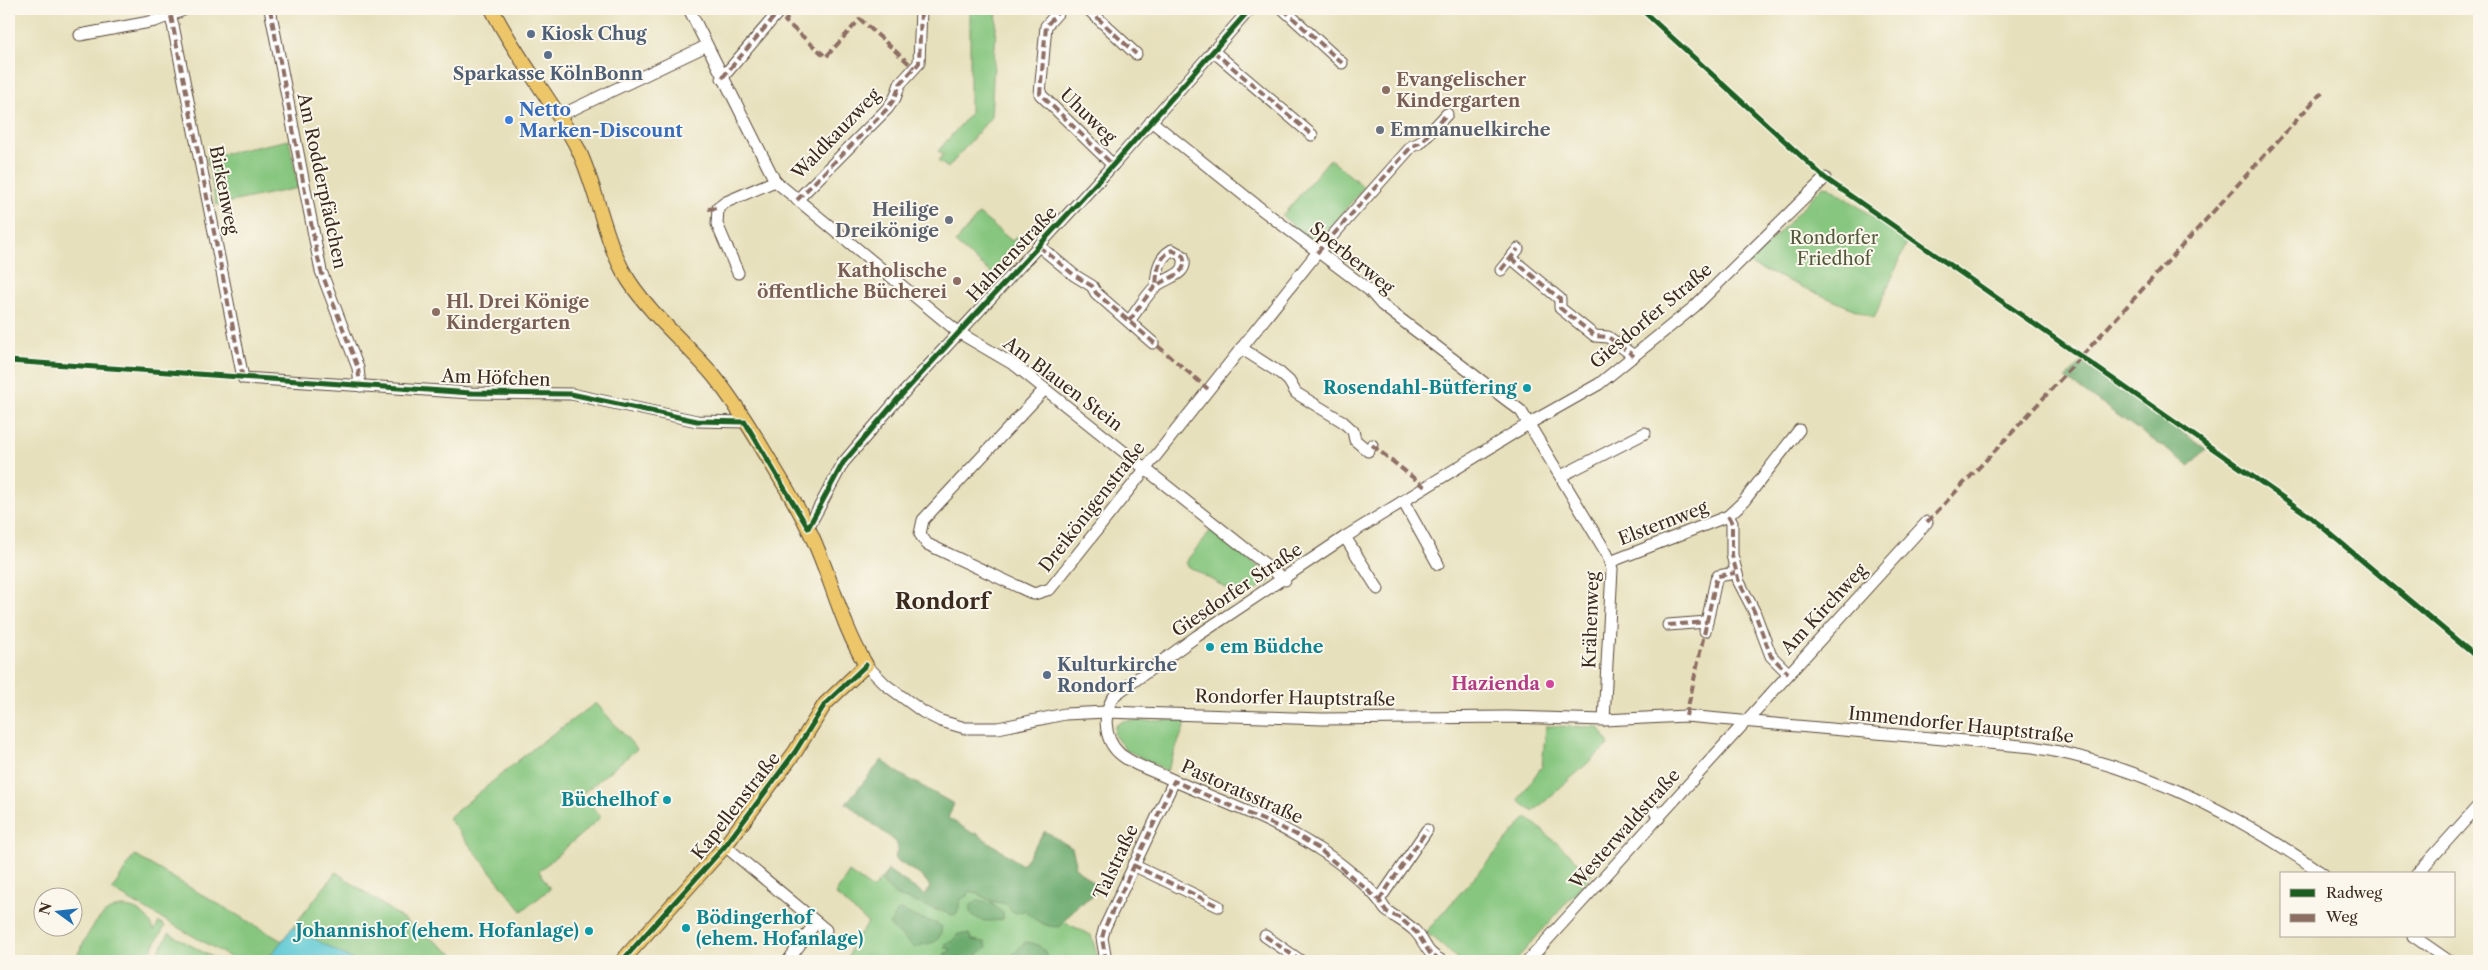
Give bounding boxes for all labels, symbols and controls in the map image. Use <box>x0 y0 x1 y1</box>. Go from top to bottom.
place label: Kiosk Chug <box>541 23 647 45</box>
marker: Kiosk Chug <box>525 28 537 40</box>
marker: Sparkasse KölnBonn <box>542 49 554 61</box>
place label: Sparkasse KölnBonn <box>453 63 644 85</box>
place label: Evangelischer Kindergarten <box>1396 69 1527 112</box>
street label: Waldkauzweg <box>786 84 885 185</box>
street label: Uhuweg <box>1055 84 1121 149</box>
marker: Evangelischer Kindergarten <box>1380 84 1392 96</box>
street label: Am Rodderpfädchen <box>292 90 351 271</box>
place label: Netto Marken-Discount <box>519 99 683 142</box>
marker: Netto Marken-Discount <box>503 114 515 126</box>
place label: Emmanuelkirche <box>1390 119 1551 141</box>
marker: Emmanuelkirche <box>1374 124 1386 136</box>
street label: Birkenweg <box>205 144 243 237</box>
place label: Heilige Dreikönige <box>835 199 939 242</box>
street label: Hahnenstraße <box>962 202 1062 306</box>
marker: Heilige Dreikönige <box>943 214 955 226</box>
street label: Sperberweg <box>1305 217 1399 299</box>
park label: Rondorfer Friedhof <box>1790 227 1879 270</box>
street label: Giesdorfer Straße <box>1586 259 1716 373</box>
place label: Katholische öffentliche Bücherei <box>757 260 948 303</box>
marker: Katholische öffentliche Bücherei <box>951 275 963 287</box>
place label: Hl. Drei Könige Kindergarten <box>446 291 590 334</box>
marker: Hl. Drei Könige Kindergarten <box>430 306 442 318</box>
street label: Am Blauen Stein <box>998 331 1127 436</box>
street label: Am Höfchen <box>440 365 551 391</box>
place label: Rosendahl-Bütfering <box>1323 377 1518 399</box>
marker: Rosendahl-Bütfering <box>1521 382 1533 394</box>
street label: Dreikönigenstraße <box>1034 437 1150 577</box>
street label: Elsternweg <box>1615 496 1711 550</box>
street label: Giesdorfer Straße <box>1168 538 1306 642</box>
street label: Am Kirchweg <box>1776 559 1872 660</box>
street label: Krähenweg <box>1578 571 1604 669</box>
district label: Rondorf <box>895 588 992 615</box>
place label: em Büdche <box>1220 636 1324 658</box>
marker: em Büdche <box>1204 641 1216 653</box>
place label: Kulturkirche Rondorf <box>1057 654 1178 697</box>
marker: Kulturkirche Rondorf <box>1041 669 1053 681</box>
place label: Hazienda <box>1451 673 1541 695</box>
marker: Hazienda <box>1544 678 1556 690</box>
street label: Rondorfer Hauptstraße <box>1195 685 1395 711</box>
street label: Immendorfer Hauptstraße <box>1847 702 2075 748</box>
street label: Kapellenstraße <box>687 748 785 864</box>
street label: Pastoratsstraße <box>1178 755 1306 829</box>
street label: Westerwaldstraße <box>1565 764 1685 894</box>
place label: Büchelhof <box>561 789 659 811</box>
marker: Büchelhof <box>661 794 673 806</box>
street label: Talstraße <box>1089 821 1143 903</box>
legend <box>2280 872 2456 938</box>
text: Radweg <box>2326 883 2382 902</box>
north arrow <box>32 888 82 938</box>
text: N <box>35 900 56 917</box>
place label: Bödingerhof (ehem. Hofanlage) <box>696 907 863 950</box>
text: Weg <box>2325 907 2358 926</box>
place label: Johannishof (ehem. Hofanlage) <box>292 920 579 942</box>
marker: Bödingerhof (ehem. Hofanlage) <box>680 922 692 934</box>
marker: Johannishof (ehem. Hofanlage) <box>583 925 595 937</box>

